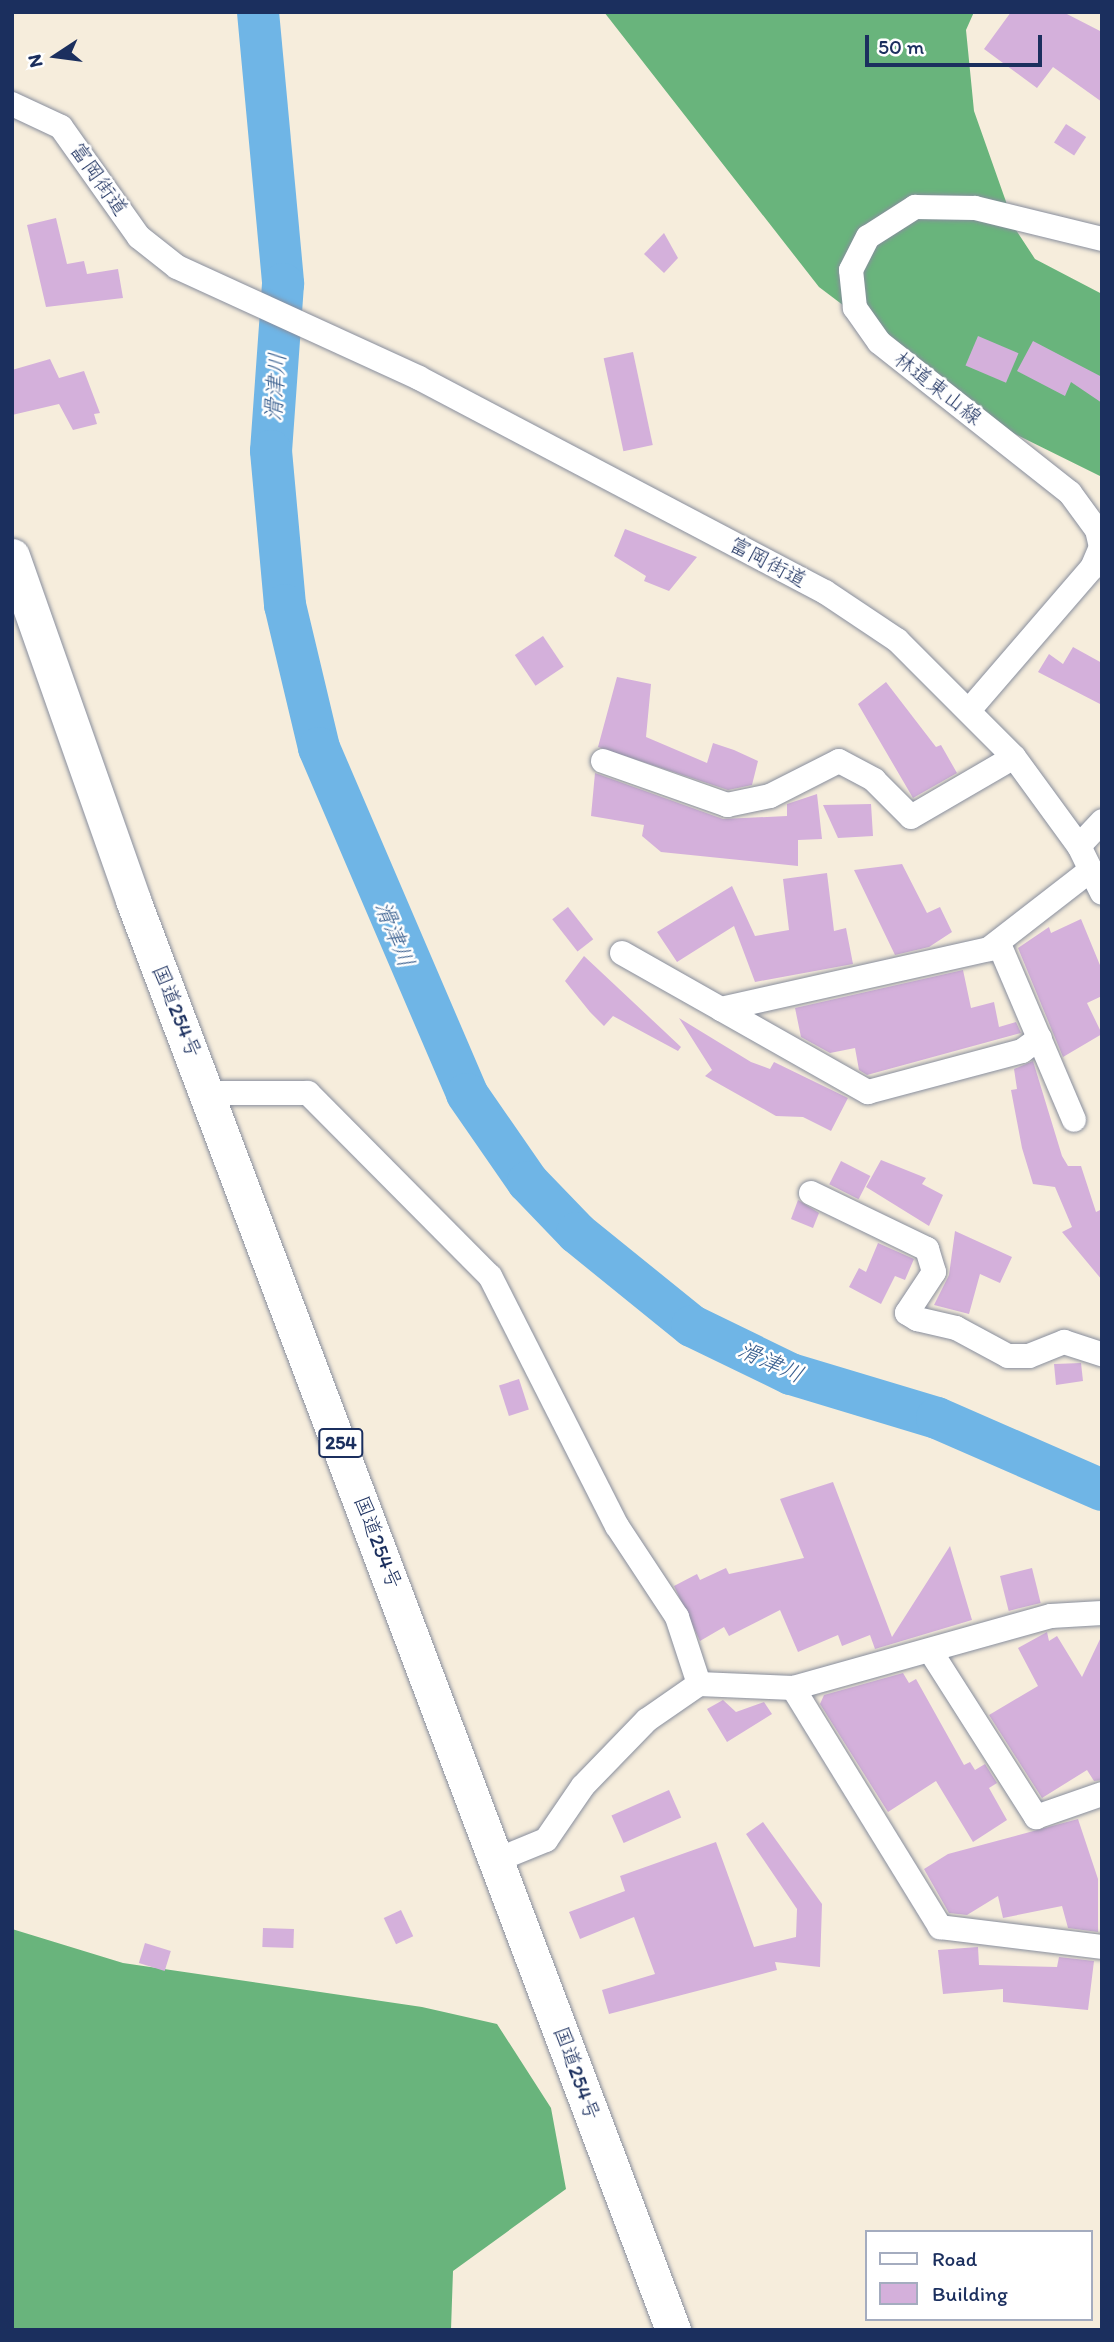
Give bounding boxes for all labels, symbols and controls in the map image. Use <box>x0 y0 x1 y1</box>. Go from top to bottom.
north arrow <box>21 21 91 91</box>
scale bar <box>869 21 1046 65</box>
text: 50 m <box>878 34 924 59</box>
text: N <box>22 52 48 70</box>
street label: 富岡街道 <box>65 137 133 221</box>
street label: 林道東山線 <box>889 346 987 430</box>
water label: 滑津川 <box>259 352 291 422</box>
street label: 富岡街道 <box>725 531 811 593</box>
water label: 滑津川 <box>369 897 421 971</box>
street label: 国道254号 <box>147 961 207 1061</box>
water label: 滑津川 <box>734 1335 808 1389</box>
road number: 254 <box>318 1428 364 1458</box>
street label: 国道254号 <box>349 1492 407 1592</box>
street label: 国道254号 <box>548 2023 606 2123</box>
legend <box>866 2230 1093 2321</box>
text: Road <box>932 2246 977 2271</box>
text: Building <box>932 2281 1008 2306</box>

